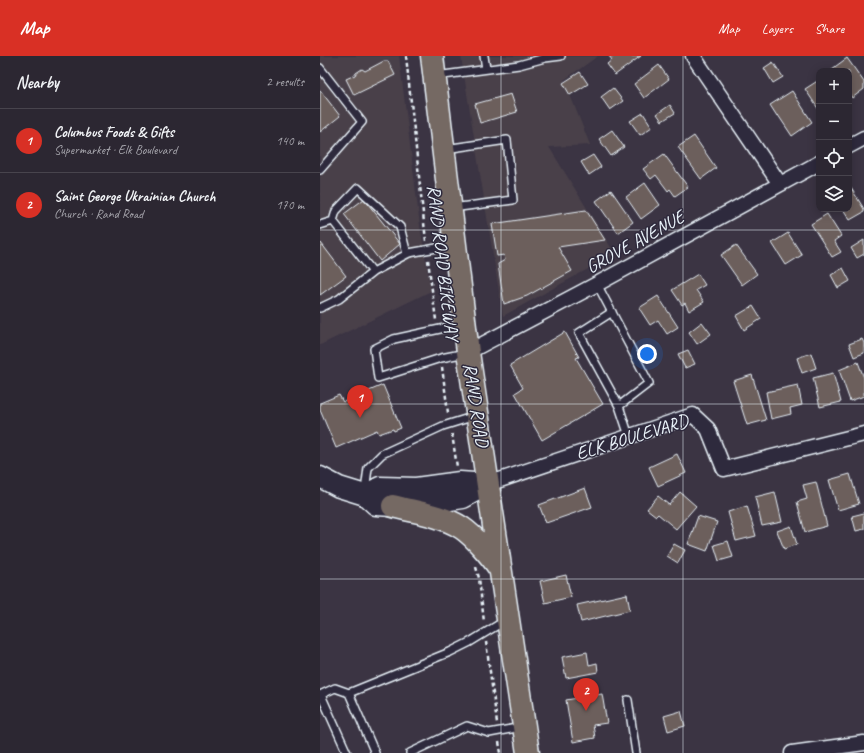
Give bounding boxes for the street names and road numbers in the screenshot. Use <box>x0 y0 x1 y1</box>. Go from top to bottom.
street label: RAND ROAD BIKEWAY <box>422 184 465 345</box>
street label: GROVE AVENUE <box>581 204 691 279</box>
street label: RAND ROAD <box>458 361 495 451</box>
street label: ELK BOULEVARD <box>573 408 693 465</box>

